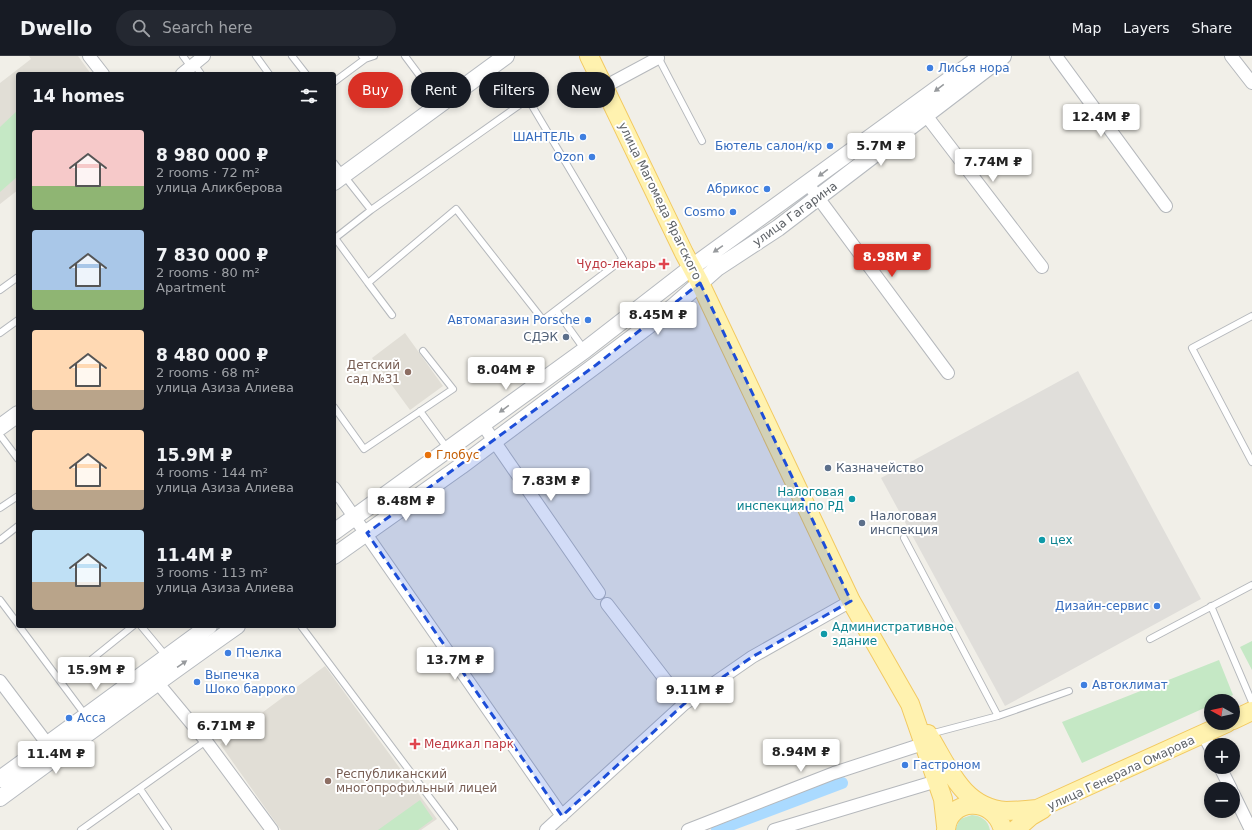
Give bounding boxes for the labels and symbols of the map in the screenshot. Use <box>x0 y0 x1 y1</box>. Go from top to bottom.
place label: Лисья нора <box>938 61 1010 75</box>
marker: Лисья нора <box>925 63 935 73</box>
one-way arrow <box>934 83 945 92</box>
pin: 12.4M ₽ <box>1064 104 1138 138</box>
street label: улица Магомеда Ярагского <box>616 120 704 282</box>
place label: ШАНТЕЛЬ <box>513 130 575 144</box>
marker: ШАНТЕЛЬ <box>578 132 588 142</box>
pin: 5.7M ₽ <box>848 133 914 167</box>
place label: Бютель салон/кр <box>715 139 822 153</box>
marker: Бютель салон/кр <box>825 141 835 151</box>
pin: 7.74M ₽ <box>956 149 1030 183</box>
place label: Ozon <box>553 150 584 164</box>
marker: Ozon <box>587 152 597 162</box>
one-way arrow <box>818 169 828 177</box>
street label: улица Гагарина <box>750 179 840 249</box>
place label: Абрикос <box>707 182 759 196</box>
marker: Абрикос <box>762 184 772 194</box>
place label: Cosmo <box>684 205 725 219</box>
marker: Cosmo <box>728 207 738 217</box>
pin: 8.98M ₽ <box>855 244 929 278</box>
one-way arrow <box>712 245 723 253</box>
place label: Чудо-лекарь <box>576 257 656 271</box>
marker: Чудо-лекарь <box>659 259 669 269</box>
pin: 8.45M ₽ <box>621 302 695 336</box>
place label: Автомагазин Porsche <box>448 313 580 327</box>
marker: Автомагазин Porsche <box>583 315 593 325</box>
place label: СДЭК <box>523 330 558 344</box>
marker: СДЭК <box>561 332 571 342</box>
pin: 8.04M ₽ <box>469 357 543 391</box>
place label: Детский сад №31 <box>346 358 400 386</box>
marker: Детский сад №31 <box>403 367 413 377</box>
one-way arrow <box>499 405 510 413</box>
place label: Глобус <box>436 448 479 462</box>
marker: Глобус <box>423 450 433 460</box>
place label: Казначейство <box>836 461 924 475</box>
marker: Казначейство <box>823 463 833 473</box>
pin: 7.83M ₽ <box>514 468 588 502</box>
place label: Налоговая инспекция по РД <box>737 485 844 513</box>
pin: 8.48M ₽ <box>369 488 443 522</box>
marker: Налоговая инспекция по РД <box>847 494 857 504</box>
place label: Налоговая инспекция <box>870 509 938 537</box>
marker: Налоговая инспекция <box>857 518 867 528</box>
place label: цех <box>1050 533 1073 547</box>
marker: цех <box>1037 535 1047 545</box>
place label: Дизайн-сервис <box>1055 599 1149 613</box>
marker: Дизайн-сервис <box>1152 601 1162 611</box>
place label: Административное здание <box>832 620 954 648</box>
marker: Административное здание <box>819 629 829 639</box>
place label: Пчелка <box>236 646 282 660</box>
pin: 13.7M ₽ <box>418 647 492 681</box>
marker: Пчелка <box>223 648 233 658</box>
pin: 15.9M ₽ <box>59 657 133 691</box>
one-way arrow <box>177 660 187 668</box>
place label: Выпечка Шоко барроко <box>205 668 296 696</box>
marker: Выпечка Шоко барроко <box>192 677 202 687</box>
pin: 9.11M ₽ <box>658 677 732 711</box>
place label: Автоклимат <box>1092 678 1168 692</box>
marker: Автоклимат <box>1079 680 1089 690</box>
north arrow <box>1204 694 1240 730</box>
place label: Асса <box>77 711 106 725</box>
marker: Асса <box>64 713 74 723</box>
pin: 6.71M ₽ <box>189 713 263 747</box>
street label: улица Генерала Омарова <box>1045 733 1197 813</box>
place label: Медикал парк <box>424 737 514 751</box>
marker: Медикал парк <box>409 738 421 750</box>
pin: 8.94M ₽ <box>764 739 838 773</box>
pin: 11.4M ₽ <box>19 741 93 775</box>
place label: Гастроном <box>913 758 980 772</box>
marker: Гастроном <box>900 760 910 770</box>
place label: Республиканский многопрофильный лицей <box>336 767 497 795</box>
marker: Республиканский многопрофильный лицей <box>323 776 333 786</box>

